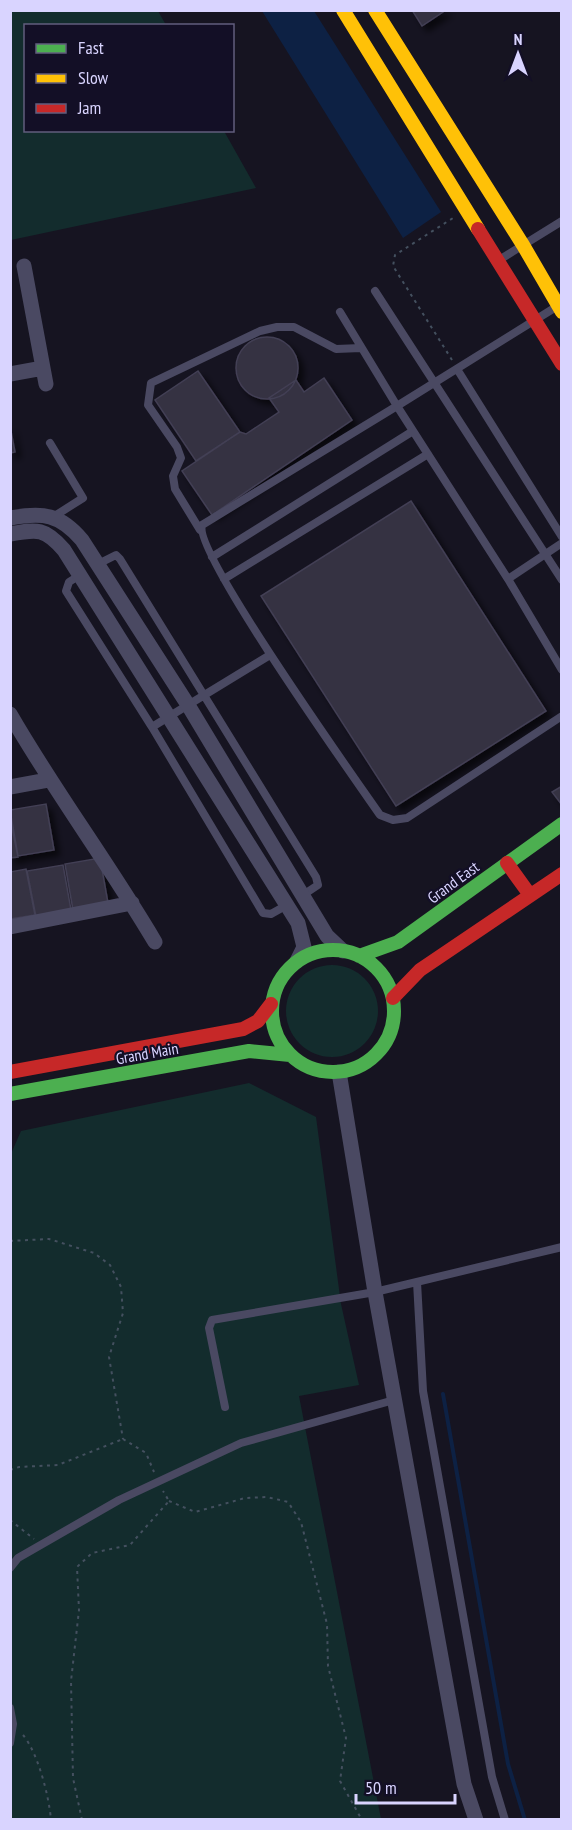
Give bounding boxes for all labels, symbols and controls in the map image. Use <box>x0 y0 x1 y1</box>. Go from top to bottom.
legend <box>24 24 234 132</box>
north arrow <box>488 24 548 84</box>
text: N <box>514 29 522 49</box>
text: Fast <box>78 36 104 59</box>
text: Slow <box>78 66 109 89</box>
text: Jam <box>77 96 101 119</box>
street label: Grand East <box>423 856 483 907</box>
street label: Grand Main <box>114 1038 180 1068</box>
scale bar <box>356 1767 455 1805</box>
text: 50 m <box>365 1776 397 1799</box>

